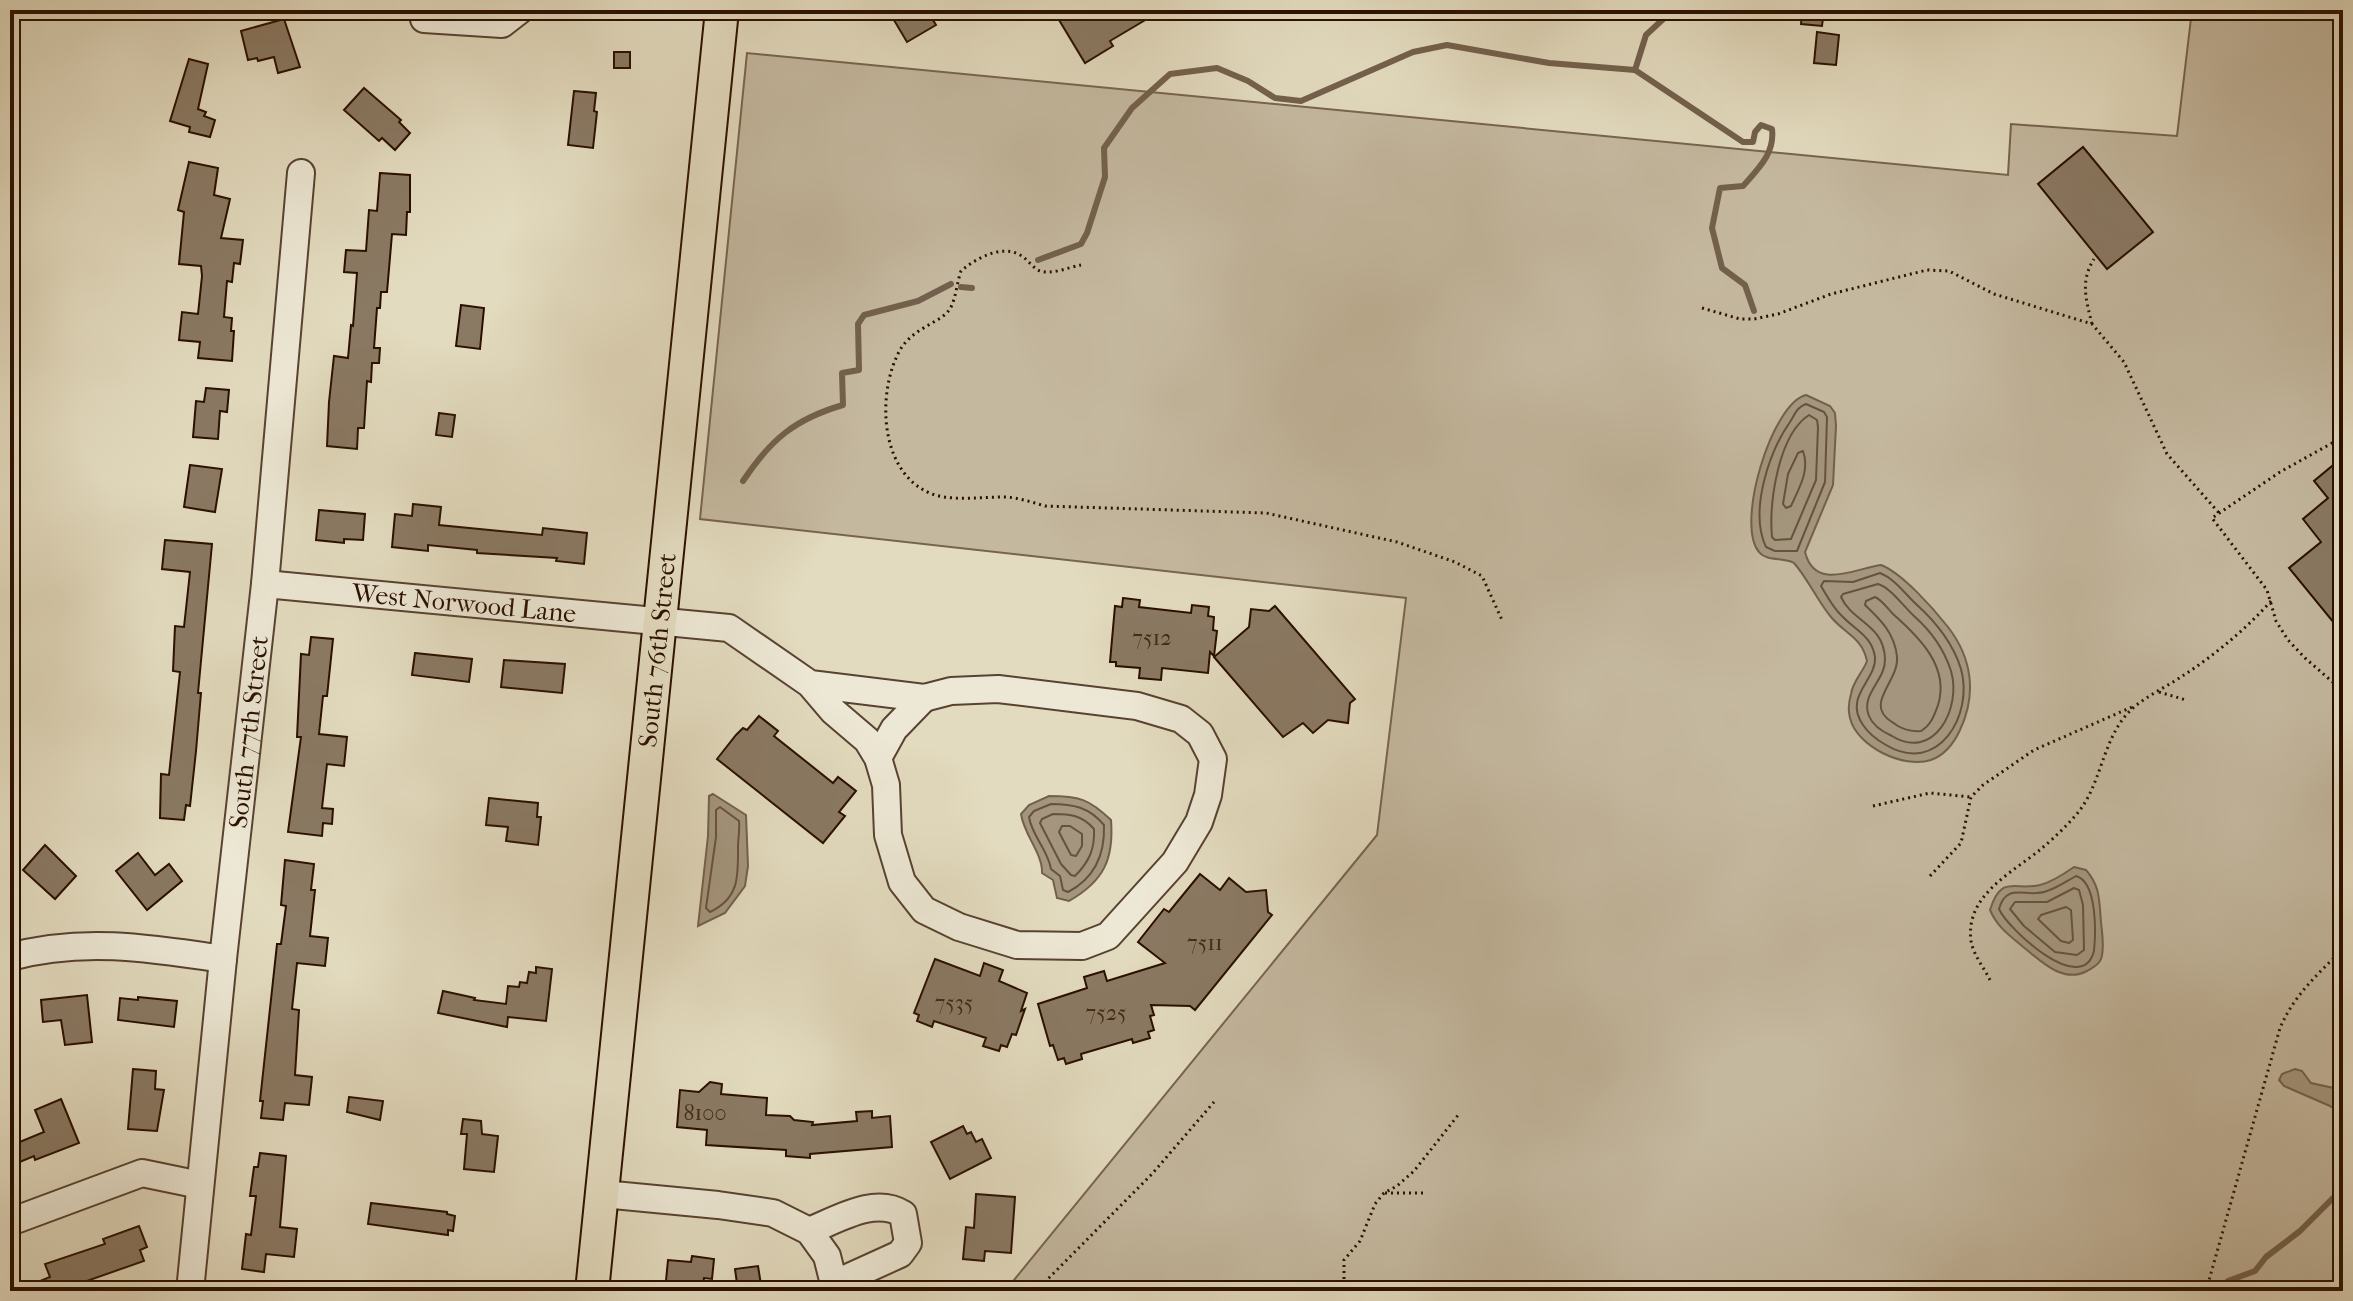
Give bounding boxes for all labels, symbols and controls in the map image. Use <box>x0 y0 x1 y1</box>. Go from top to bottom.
street label: South 76th Street <box>632 551 683 749</box>
street label: West Norwood Lane <box>349 577 578 629</box>
house number: 7512 <box>1132 625 1172 651</box>
street label: South 77th Street <box>223 633 275 830</box>
house number: 7511 <box>1187 930 1223 956</box>
house number: 7535 <box>935 990 973 1016</box>
house number: 7525 <box>1086 1000 1126 1026</box>
house number: 8100 <box>683 1100 727 1126</box>

